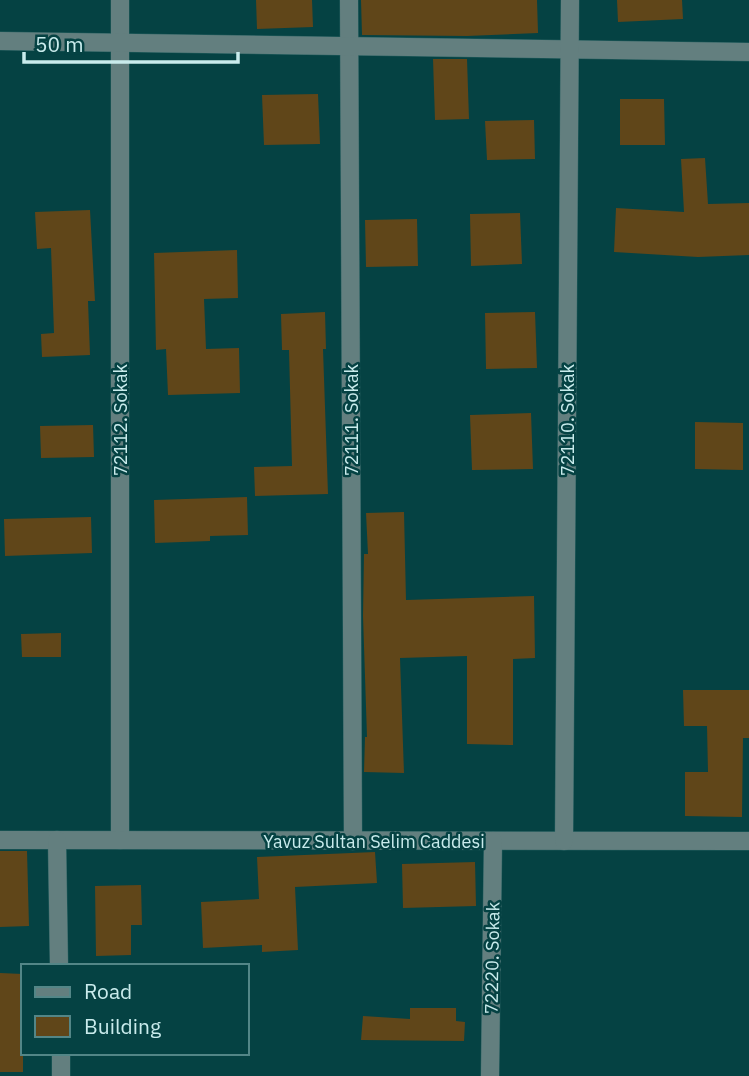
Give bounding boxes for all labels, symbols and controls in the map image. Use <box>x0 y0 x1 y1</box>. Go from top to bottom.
scale bar <box>24 21 238 65</box>
text: 50 m <box>35 30 84 58</box>
street label: 72112. Sokak <box>109 363 132 476</box>
street label: 72111. Sokak <box>340 363 363 476</box>
street label: 72110. Sokak <box>556 363 579 476</box>
street label: Yavuz Sultan Selim Caddesi <box>263 830 485 853</box>
street label: 72220. Sokak <box>480 901 504 1014</box>
legend <box>21 964 248 1055</box>
text: Road <box>84 977 132 1005</box>
text: Building <box>84 1012 161 1040</box>

